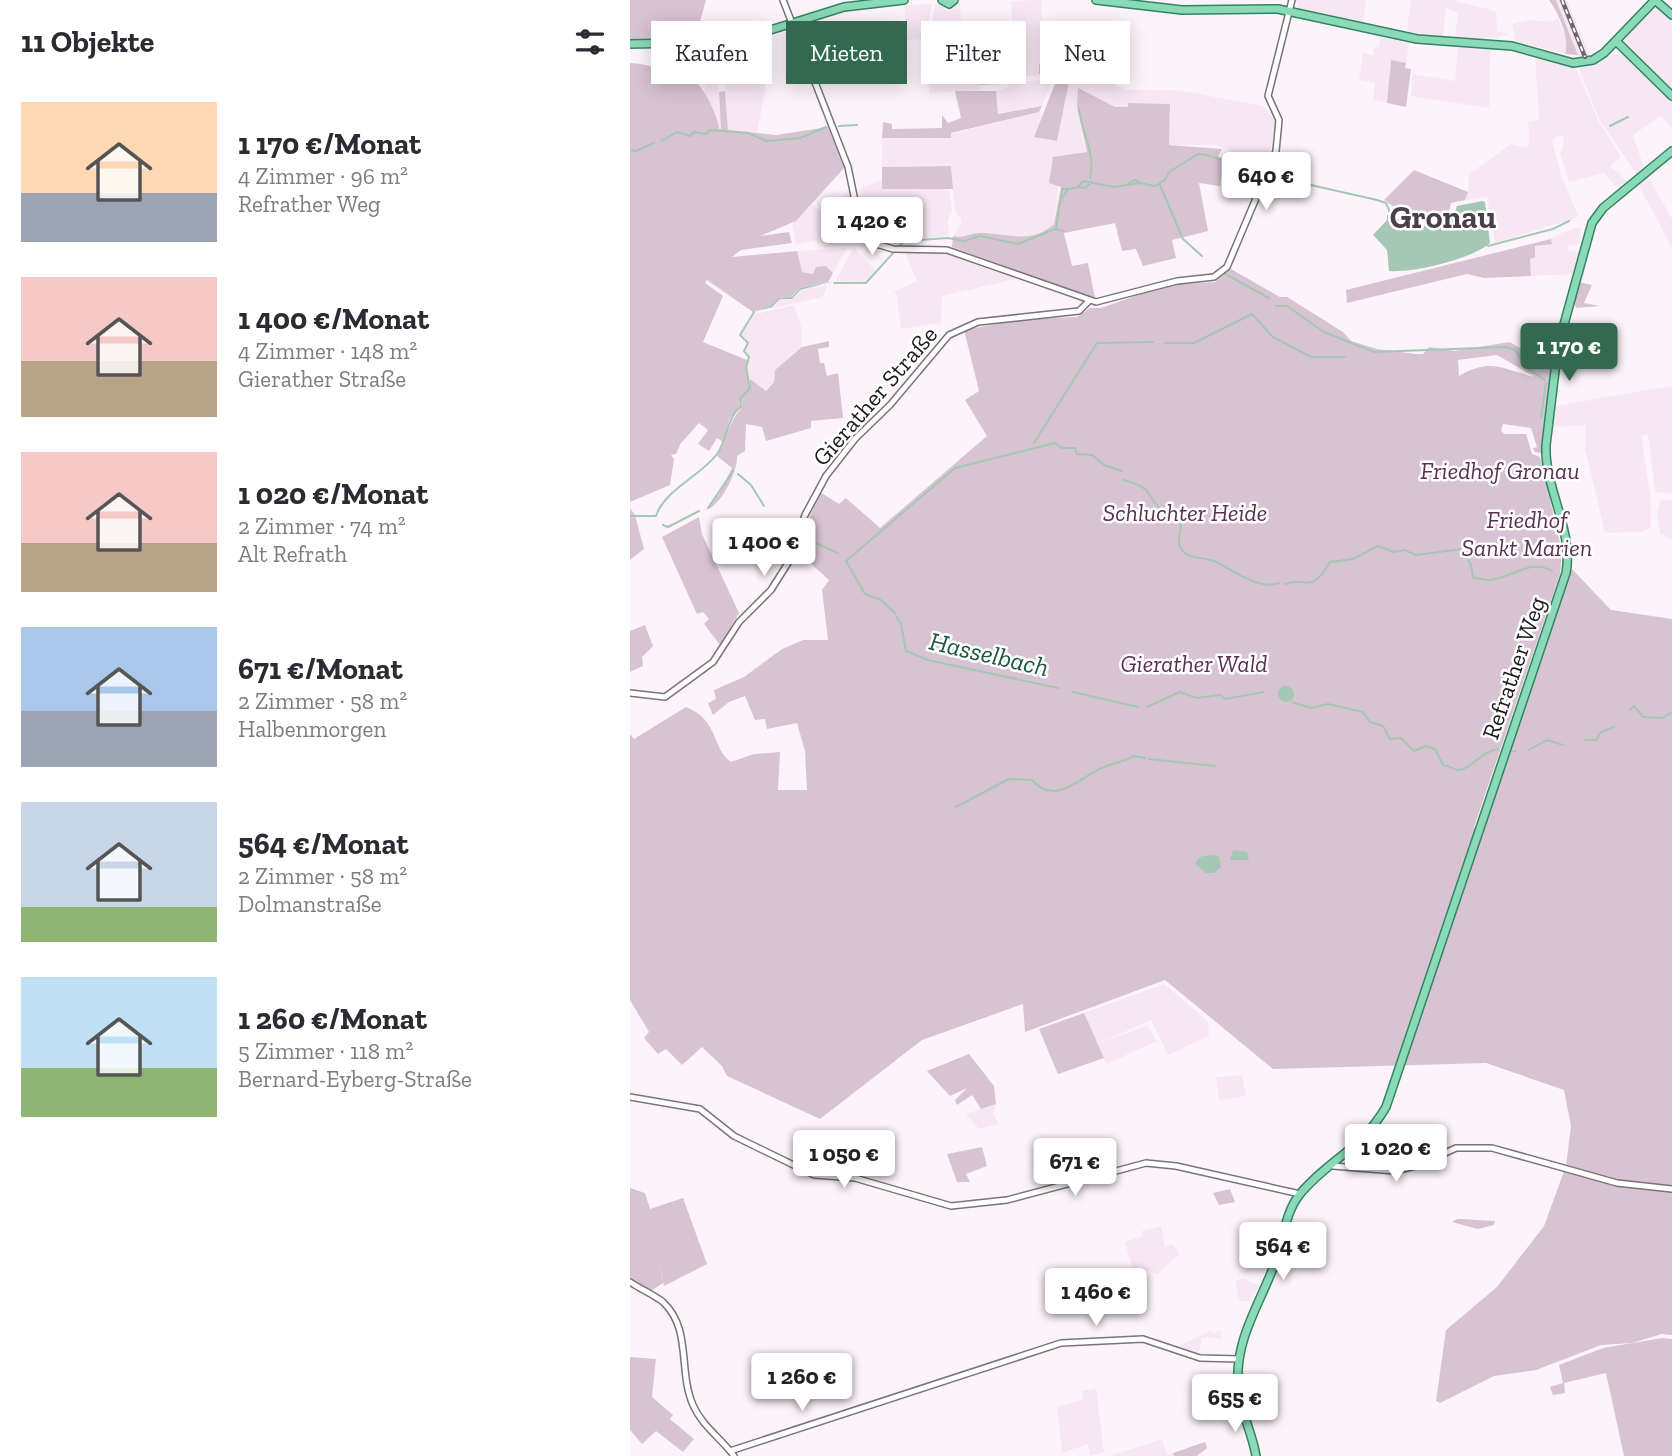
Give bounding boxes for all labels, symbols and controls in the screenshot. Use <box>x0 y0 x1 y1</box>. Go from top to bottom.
chip: Kaufen <box>651 21 772 84</box>
chip: Mieten <box>786 21 907 84</box>
chip: Filter <box>921 21 1026 84</box>
chip: Neu <box>1040 21 1130 84</box>
icon: filters <box>571 23 609 61</box>
text: 11 Objekte <box>21 24 154 60</box>
text: 1 170 €/Monat <box>238 126 421 162</box>
icon: home <box>77 130 161 214</box>
pin: 640 € <box>1217 152 1315 212</box>
text: 640 € <box>1238 161 1294 189</box>
text: 4 Zimmer · 96 m² <box>238 162 408 190</box>
text: Refrather Weg <box>238 190 381 218</box>
pin: 1 420 € <box>807 198 937 257</box>
district label: Gronau <box>1390 198 1497 236</box>
text: 1 420 € <box>837 206 907 234</box>
text: 1 400 €/Monat <box>238 301 429 337</box>
icon: home <box>77 305 161 389</box>
street label: Gierather Straße <box>806 320 943 471</box>
pin: 1 170 € <box>1504 324 1634 383</box>
text: 1 170 € <box>1537 332 1601 360</box>
text: 4 Zimmer · 148 m² <box>238 337 417 365</box>
text: Gierather Straße <box>238 365 406 393</box>
park label: Friedhof Gronau <box>1420 456 1580 485</box>
text: 1 020 €/Monat <box>238 476 428 512</box>
icon: home <box>77 480 161 564</box>
park label: Schluchter Heide <box>1103 498 1267 527</box>
park label: Friedhof Sankt Marien <box>1462 505 1592 562</box>
text: 2 Zimmer · 74 m² <box>238 512 406 540</box>
pin: 1 400 € <box>699 518 829 578</box>
text: 1 400 € <box>728 527 800 555</box>
text: Alt Refrath <box>238 540 347 568</box>
street label: Refrather Weg <box>1476 593 1551 743</box>
water label: Hasselbach <box>926 625 1052 683</box>
park label: Gierather Wald <box>1120 649 1268 678</box>
text: 671 €/Monat <box>238 651 403 687</box>
icon: home <box>77 655 161 739</box>
text: 2 Zimmer · 58 m² <box>238 687 407 715</box>
text: Halbenmorgen <box>238 715 387 743</box>
text: 564 €/Monat <box>238 826 409 862</box>
icon: home <box>77 830 161 914</box>
text: 2 Zimmer · 58 m² <box>238 862 407 890</box>
text: Dolmanstraße <box>238 890 381 918</box>
text: 1 260 €/Monat <box>238 1001 427 1037</box>
icon: home <box>77 1005 161 1089</box>
text: 5 Zimmer · 118 m² <box>238 1037 413 1065</box>
text: Bernard-Eyberg-Straße <box>238 1065 472 1093</box>
pin: 1 020 € <box>1331 1124 1461 1184</box>
pin: 1 050 € <box>779 1130 909 1190</box>
text: 1 020 € <box>1361 1133 1431 1161</box>
pin: 671 € <box>1026 1138 1124 1198</box>
text: 1 050 € <box>809 1139 879 1167</box>
text: 671 € <box>1050 1147 1100 1175</box>
pin: 564 € <box>1234 1222 1332 1282</box>
text: 564 € <box>1255 1231 1311 1259</box>
pin: 1 460 € <box>1031 1268 1161 1328</box>
text: 1 460 € <box>1061 1277 1131 1305</box>
pin: 1 260 € <box>737 1354 867 1413</box>
text: 1 260 € <box>767 1362 837 1390</box>
pin: 655 € <box>1186 1374 1284 1434</box>
text: 655 € <box>1208 1383 1262 1411</box>

